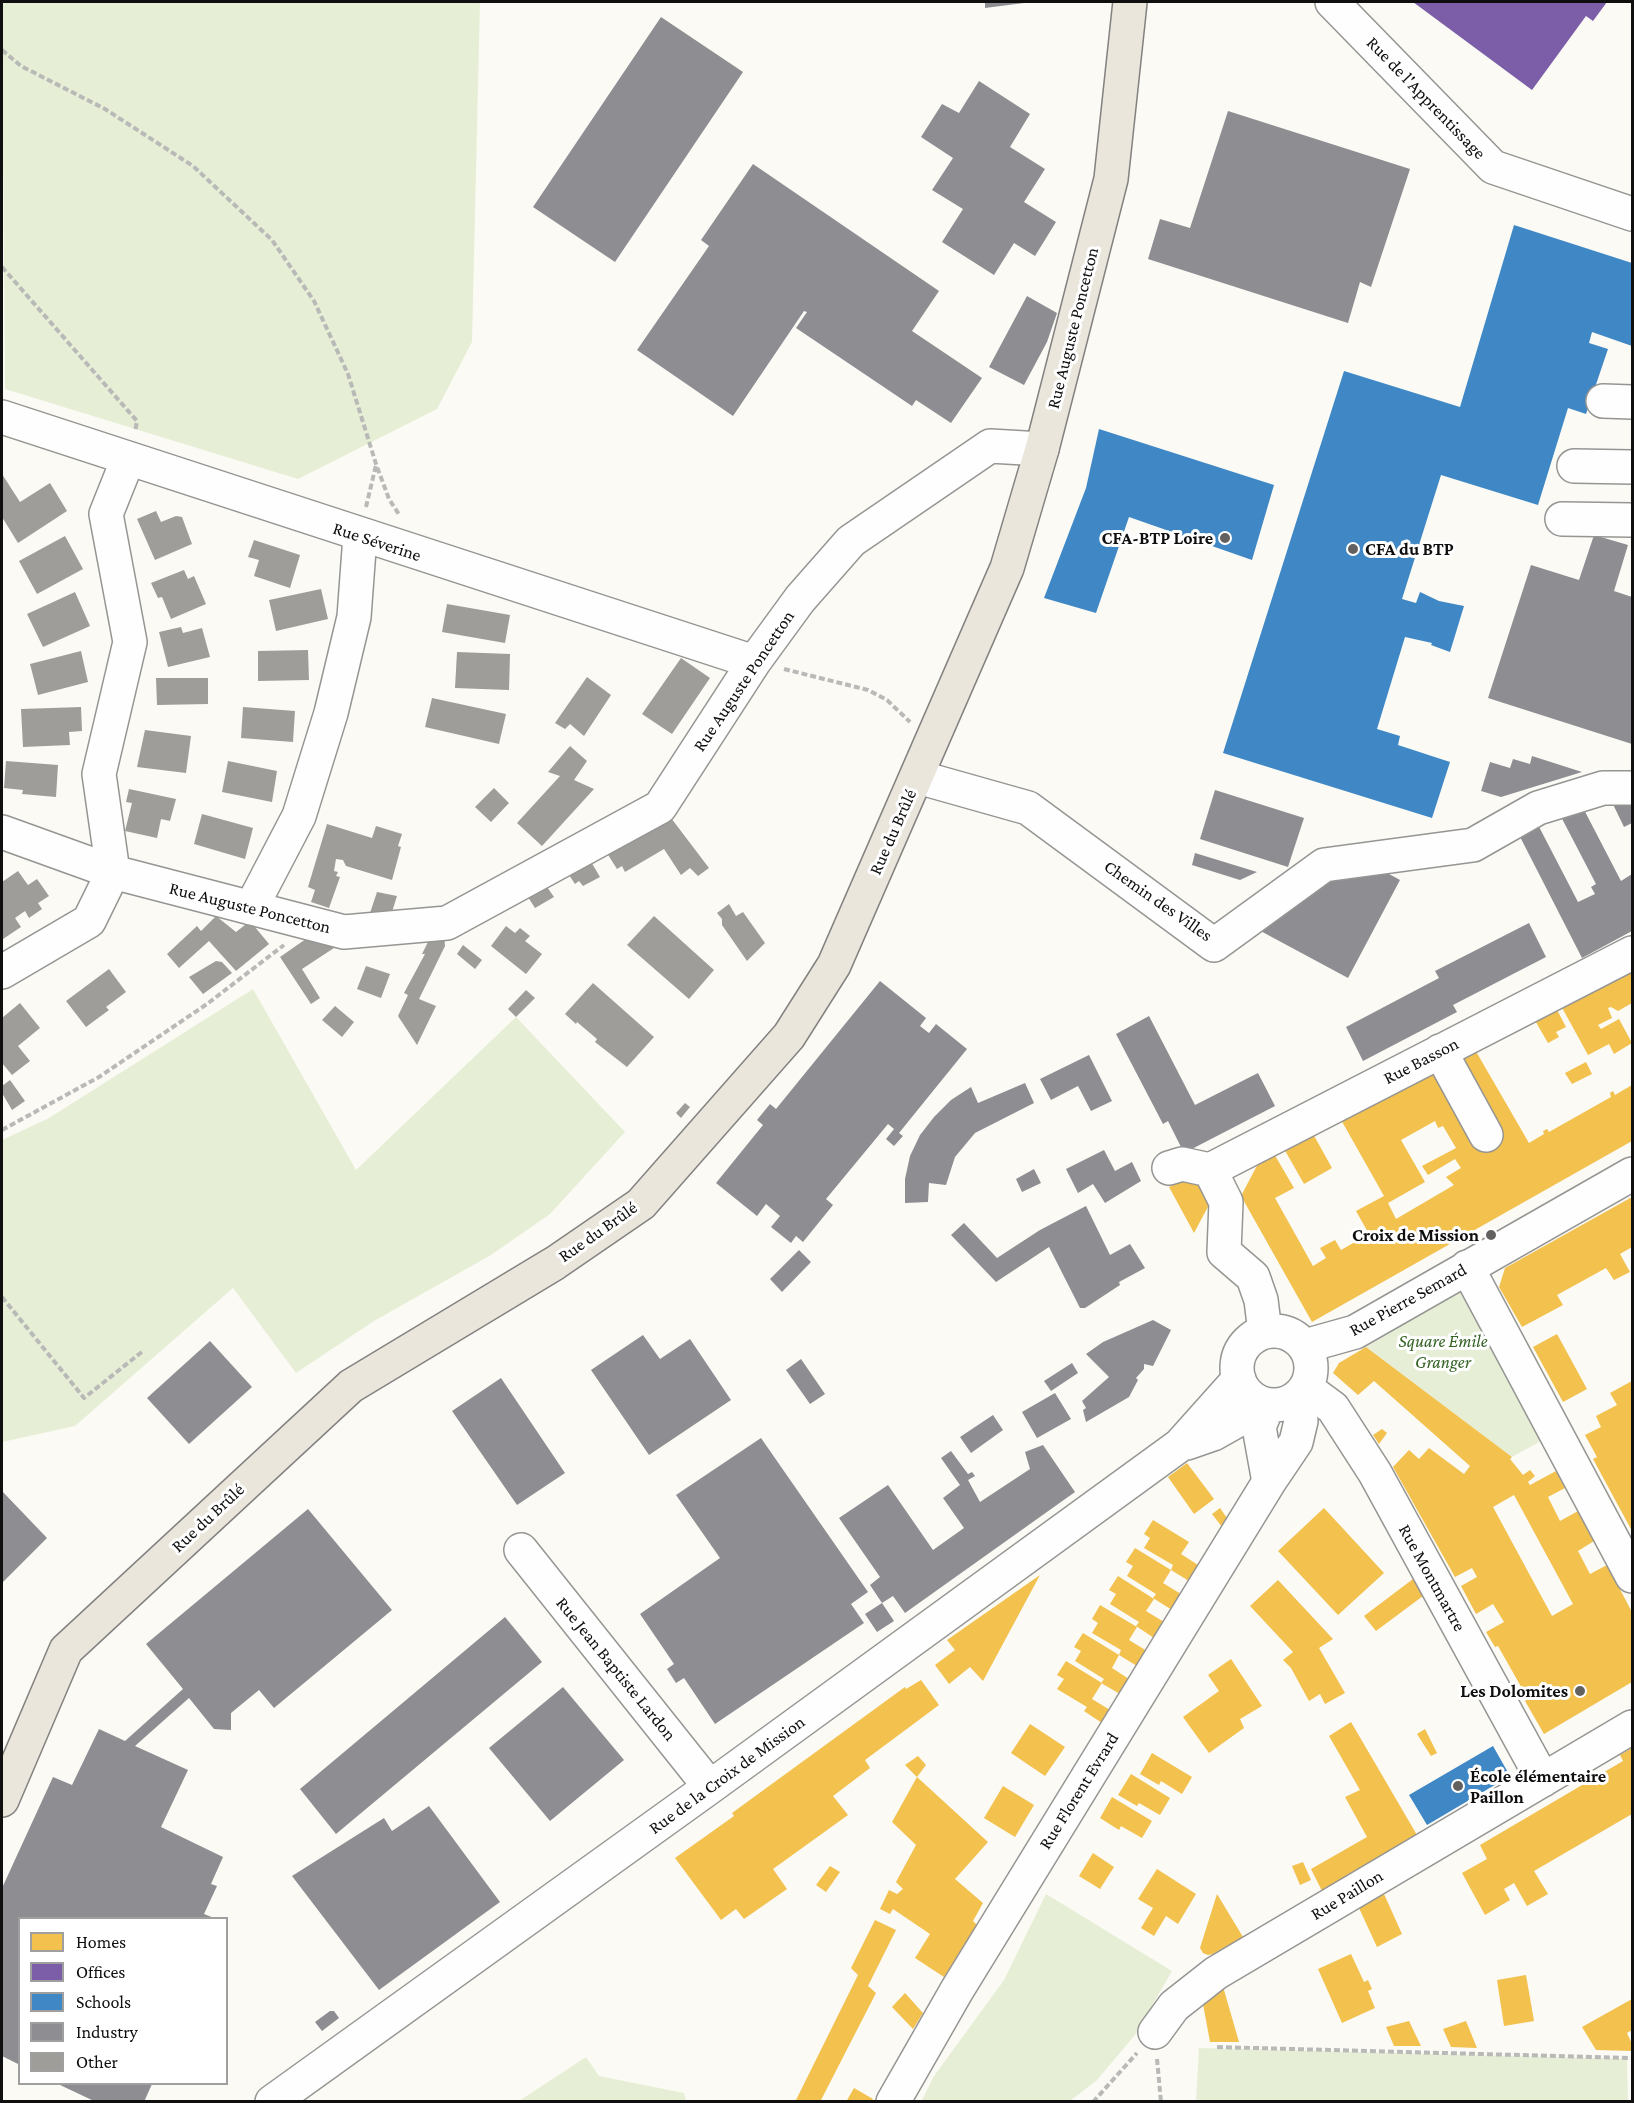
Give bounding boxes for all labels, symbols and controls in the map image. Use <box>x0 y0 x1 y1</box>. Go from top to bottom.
street label: Rue de l'Apprentissage <box>1362 32 1490 164</box>
street label: Rue Auguste Poncetton <box>1042 245 1104 411</box>
street label: Rue Séverine <box>330 518 424 566</box>
place label: CFA-BTP Loire <box>1102 527 1213 549</box>
marker: CFA-BTP Loire <box>1218 531 1232 545</box>
place label: CFA du BTP <box>1365 538 1454 560</box>
marker: CFA du BTP <box>1346 542 1360 556</box>
street label: Rue Auguste Poncetton <box>689 606 799 756</box>
street label: Rue du Brûlé <box>865 786 921 878</box>
street label: Chemin des Villes <box>1100 856 1216 946</box>
street label: Rue Auguste Poncetton <box>167 877 333 939</box>
street label: Rue Basson <box>1380 1033 1462 1089</box>
street label: Rue du Brûlé <box>554 1197 642 1267</box>
place label: Croix de Mission <box>1352 1224 1479 1246</box>
marker: Croix de Mission <box>1484 1228 1498 1242</box>
street label: Rue Pierre Semard <box>1346 1259 1470 1341</box>
park label: Square Émile Granger <box>1398 1330 1488 1372</box>
street label: Rue du Brûlé <box>167 1479 249 1557</box>
street label: Rue Montmartre <box>1394 1521 1470 1635</box>
street label: Rue Jean Baptiste Lardon <box>551 1593 681 1745</box>
place label: Les Dolomites <box>1460 1680 1568 1702</box>
marker: Les Dolomites <box>1573 1684 1587 1698</box>
street label: Rue de la Croix de Mission <box>645 1711 809 1839</box>
street label: Rue Florent Evrard <box>1034 1729 1124 1853</box>
place label: École élémentaire Paillon <box>1470 1765 1606 1808</box>
marker: École élémentaire Paillon <box>1451 1779 1465 1793</box>
street label: Rue Paillon <box>1307 1865 1387 1925</box>
legend <box>18 1917 228 2085</box>
text: Homes <box>76 1932 126 1952</box>
text: Offices <box>76 1962 125 1982</box>
text: Schools <box>76 1992 131 2012</box>
text: Industry <box>76 2022 138 2042</box>
text: Other <box>76 2052 118 2072</box>

